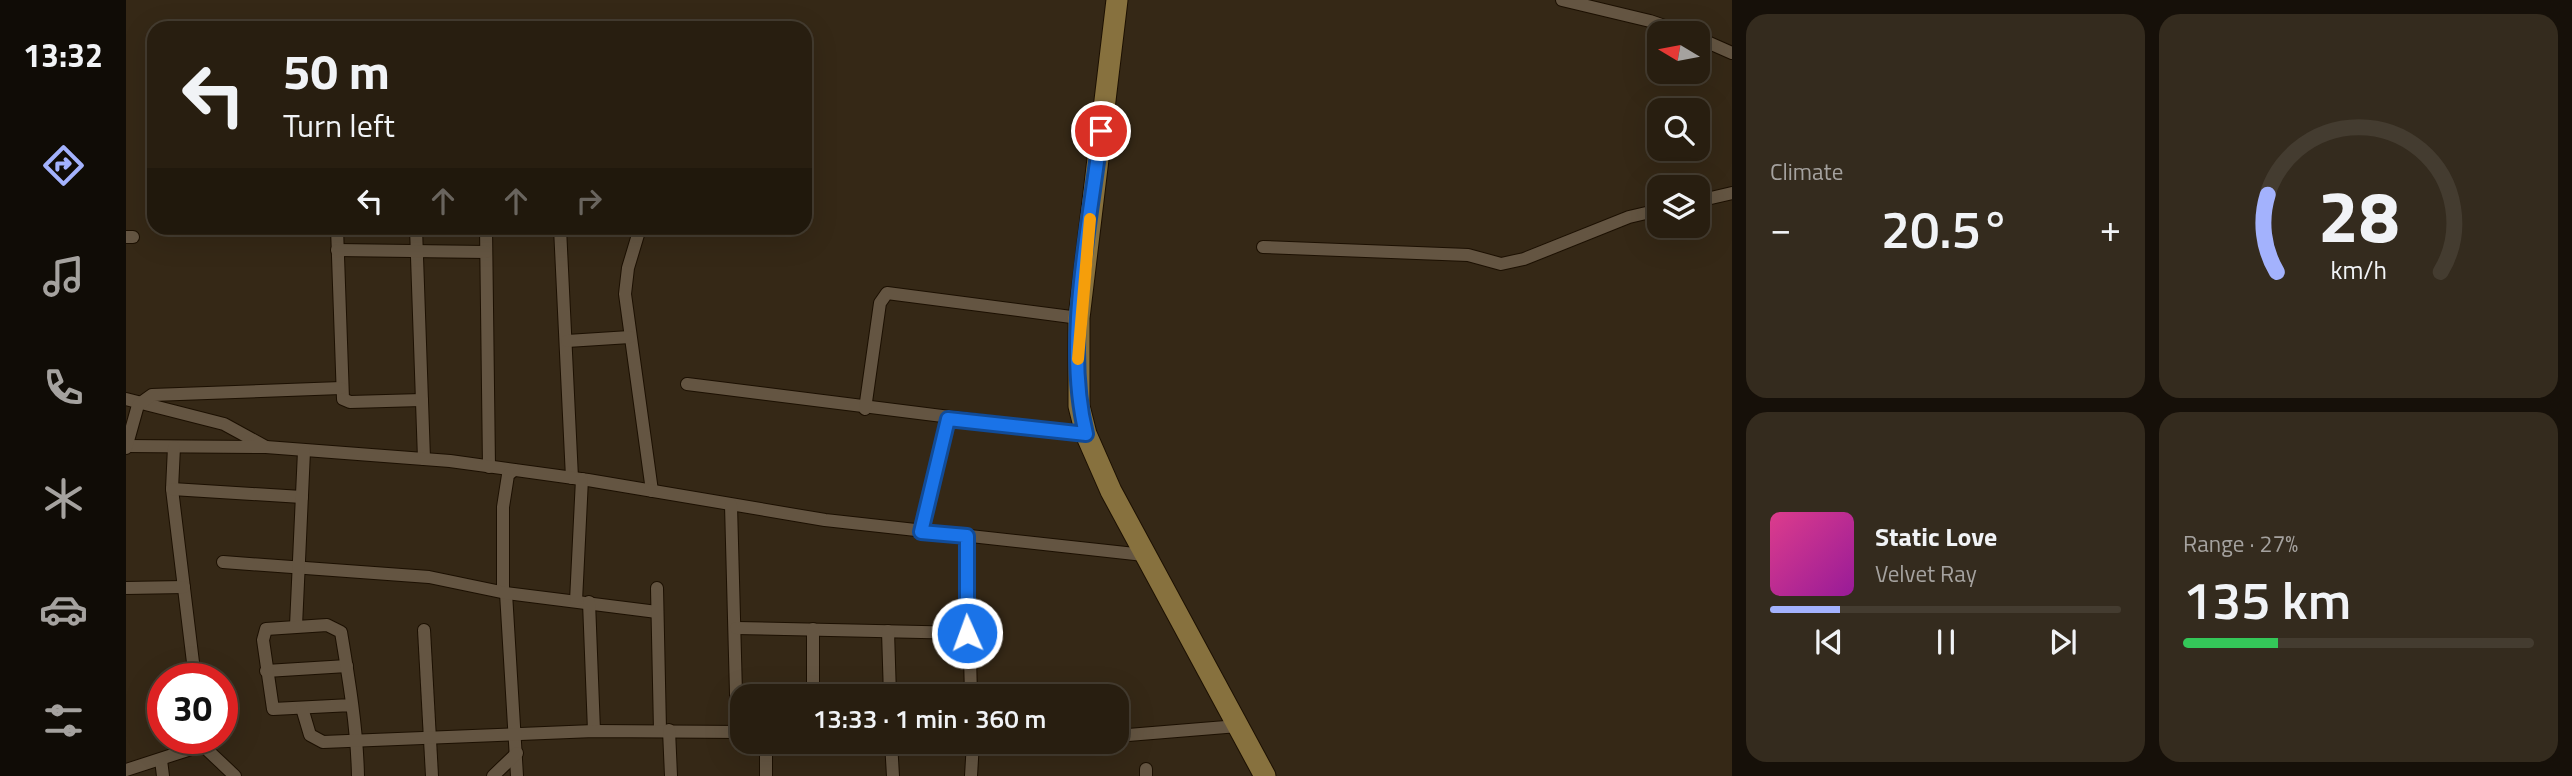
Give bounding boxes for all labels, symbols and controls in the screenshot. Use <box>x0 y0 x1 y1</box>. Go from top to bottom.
north arrow <box>1647 21 1710 84</box>
map controls <box>1647 21 1710 238</box>
text: 13:32 <box>23 31 103 79</box>
text: 50 m <box>283 33 390 108</box>
icon: left <box>168 49 259 140</box>
button: search <box>1647 98 1710 161</box>
text: Turn left <box>283 101 395 149</box>
pin <box>1071 101 1131 161</box>
icon: arrive <box>1082 112 1120 150</box>
icon: directions <box>39 141 88 190</box>
text: Climate <box>1770 154 1843 189</box>
text: 28 <box>2318 160 2399 270</box>
button: layers <box>1647 175 1710 238</box>
icon: left <box>351 182 389 220</box>
icon: ahead <box>424 182 462 220</box>
icon: ahead <box>497 182 535 220</box>
icon: right <box>570 182 608 220</box>
text: 20.5° <box>1881 189 2010 268</box>
text: − <box>1770 199 1791 257</box>
text: + <box>2100 199 2121 257</box>
text: km/h <box>2330 251 2387 289</box>
icon: music <box>39 252 88 301</box>
icon: phone <box>39 363 88 412</box>
icon: climate <box>39 474 88 523</box>
text: Static Love <box>1875 517 1997 556</box>
text: Range · 27% <box>2183 526 2298 561</box>
text: Velvet Ray <box>1875 556 1977 591</box>
text: 135 km <box>2183 560 2351 639</box>
icon: car <box>39 585 88 634</box>
position arrow <box>930 596 1004 670</box>
icon: previous <box>1810 623 1848 661</box>
icon: pause <box>1927 623 1965 661</box>
icon: next <box>2044 623 2082 661</box>
speed limit sign: 30 <box>147 663 238 754</box>
icon: filters <box>39 696 88 745</box>
text: 13:33 · 1 min · 360 m <box>813 699 1046 738</box>

